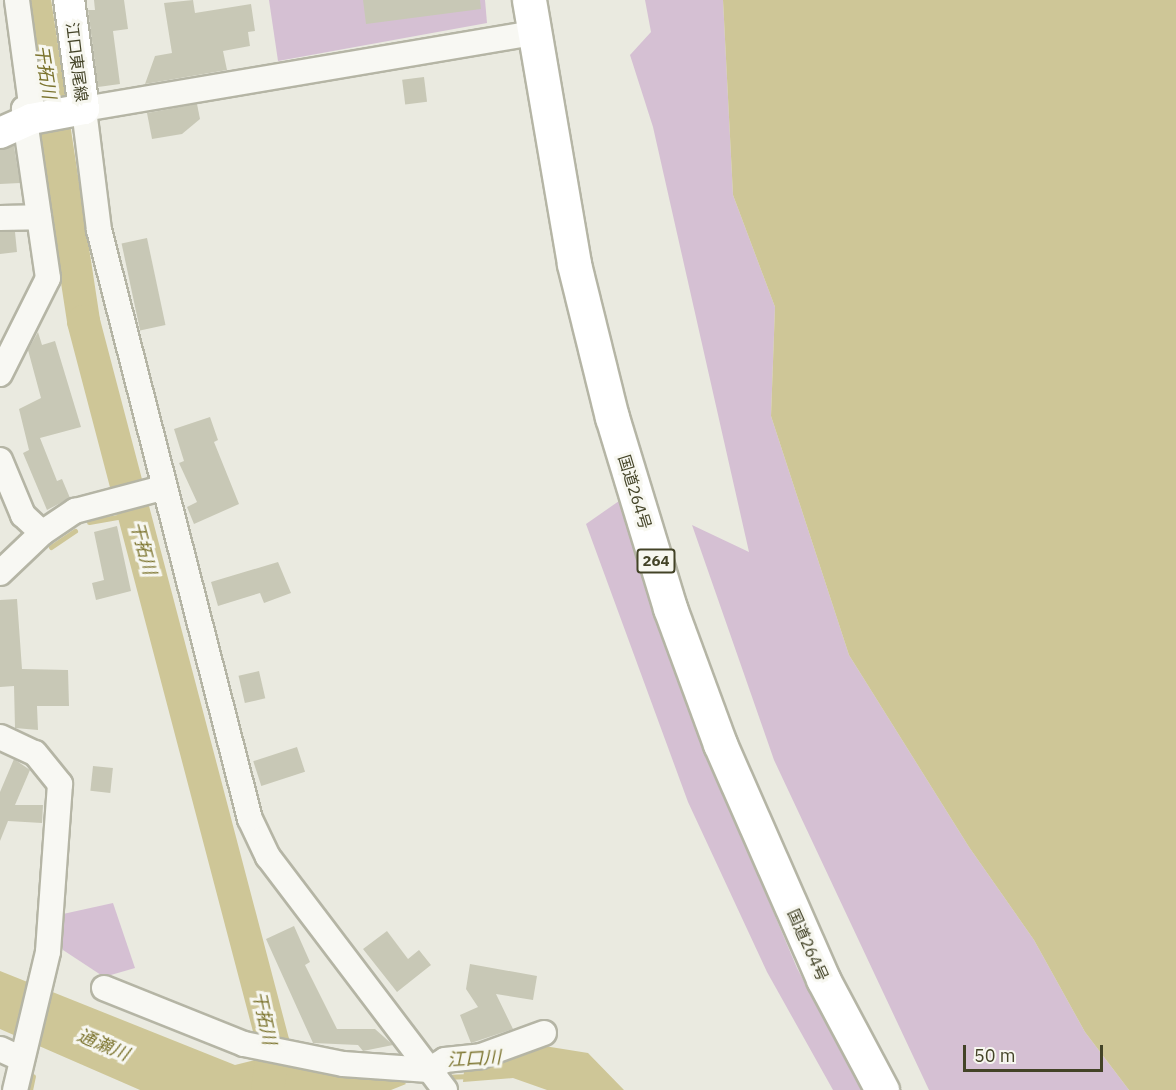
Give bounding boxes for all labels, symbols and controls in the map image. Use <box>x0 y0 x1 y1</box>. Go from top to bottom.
street label: 江口東尾線 <box>63 21 91 103</box>
water label: 干拓川 <box>30 44 60 100</box>
street label: 国道264号 <box>615 452 655 532</box>
water label: 干拓川 <box>126 519 160 577</box>
road number: 264 <box>636 549 676 573</box>
street label: 国道264号 <box>784 906 832 984</box>
water label: 干拓川 <box>248 989 280 1047</box>
water label: 通瀬川 <box>74 1025 132 1065</box>
scale bar <box>966 1033 1106 1071</box>
text: 50 m <box>974 1044 1016 1067</box>
water label: 江口川 <box>446 1047 502 1071</box>

